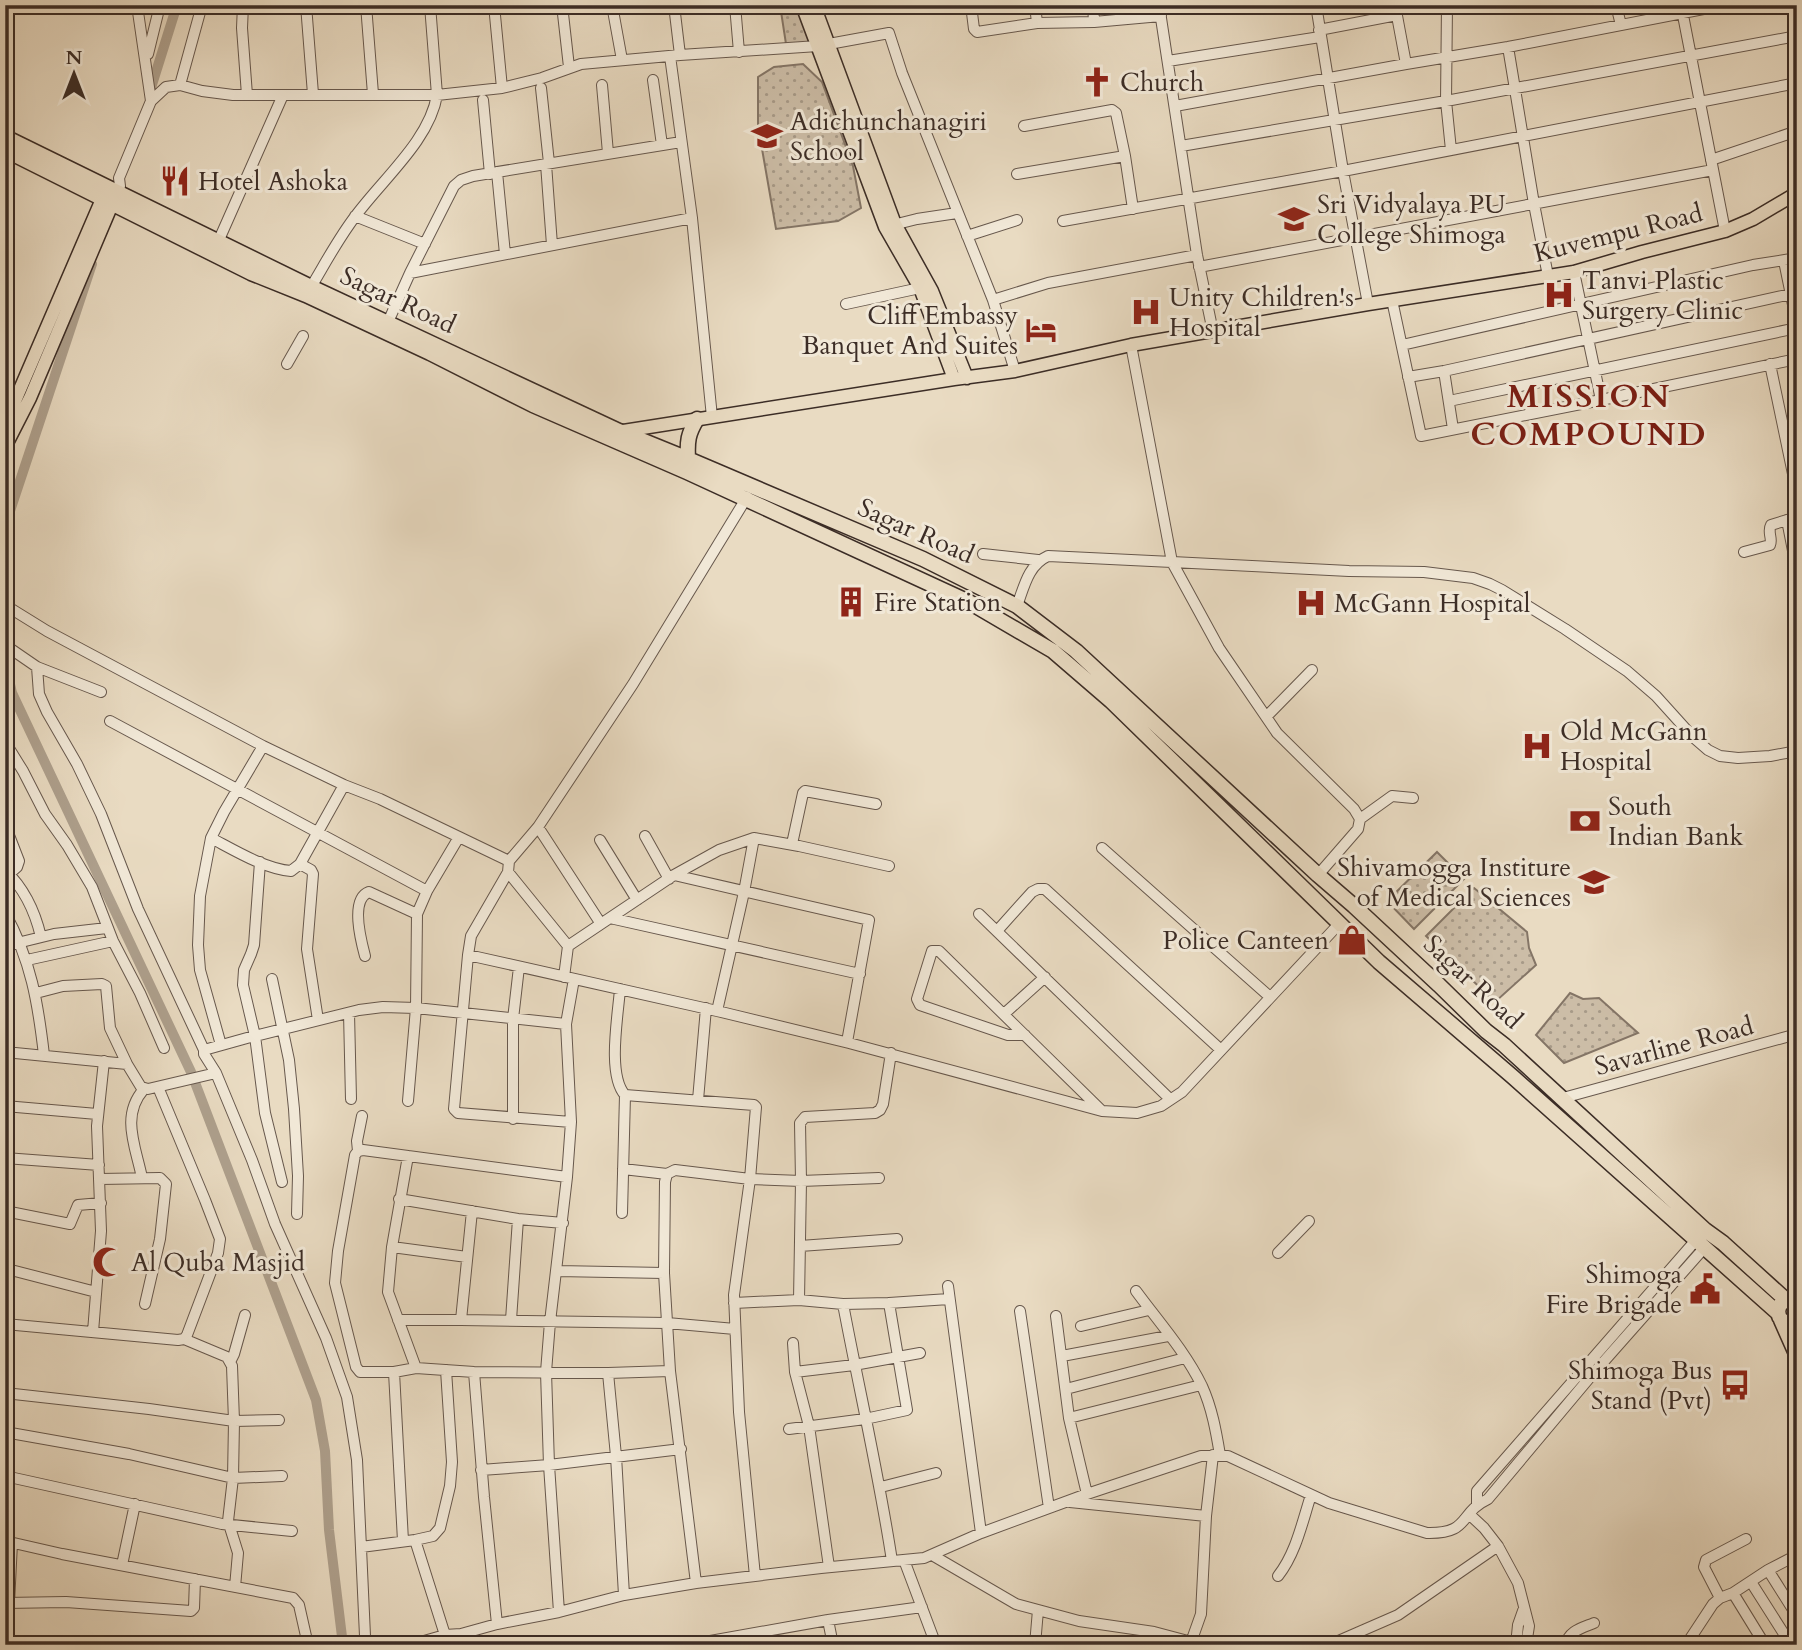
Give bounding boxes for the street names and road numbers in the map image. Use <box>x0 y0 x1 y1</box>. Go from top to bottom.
street label: Kuvempu Road <box>1530 195 1706 271</box>
street label: Sagar Road <box>335 258 462 342</box>
street label: Sagar Road <box>852 490 980 572</box>
street label: Sagar Road <box>1416 927 1530 1037</box>
street label: Savarline Road <box>1591 1008 1757 1084</box>

